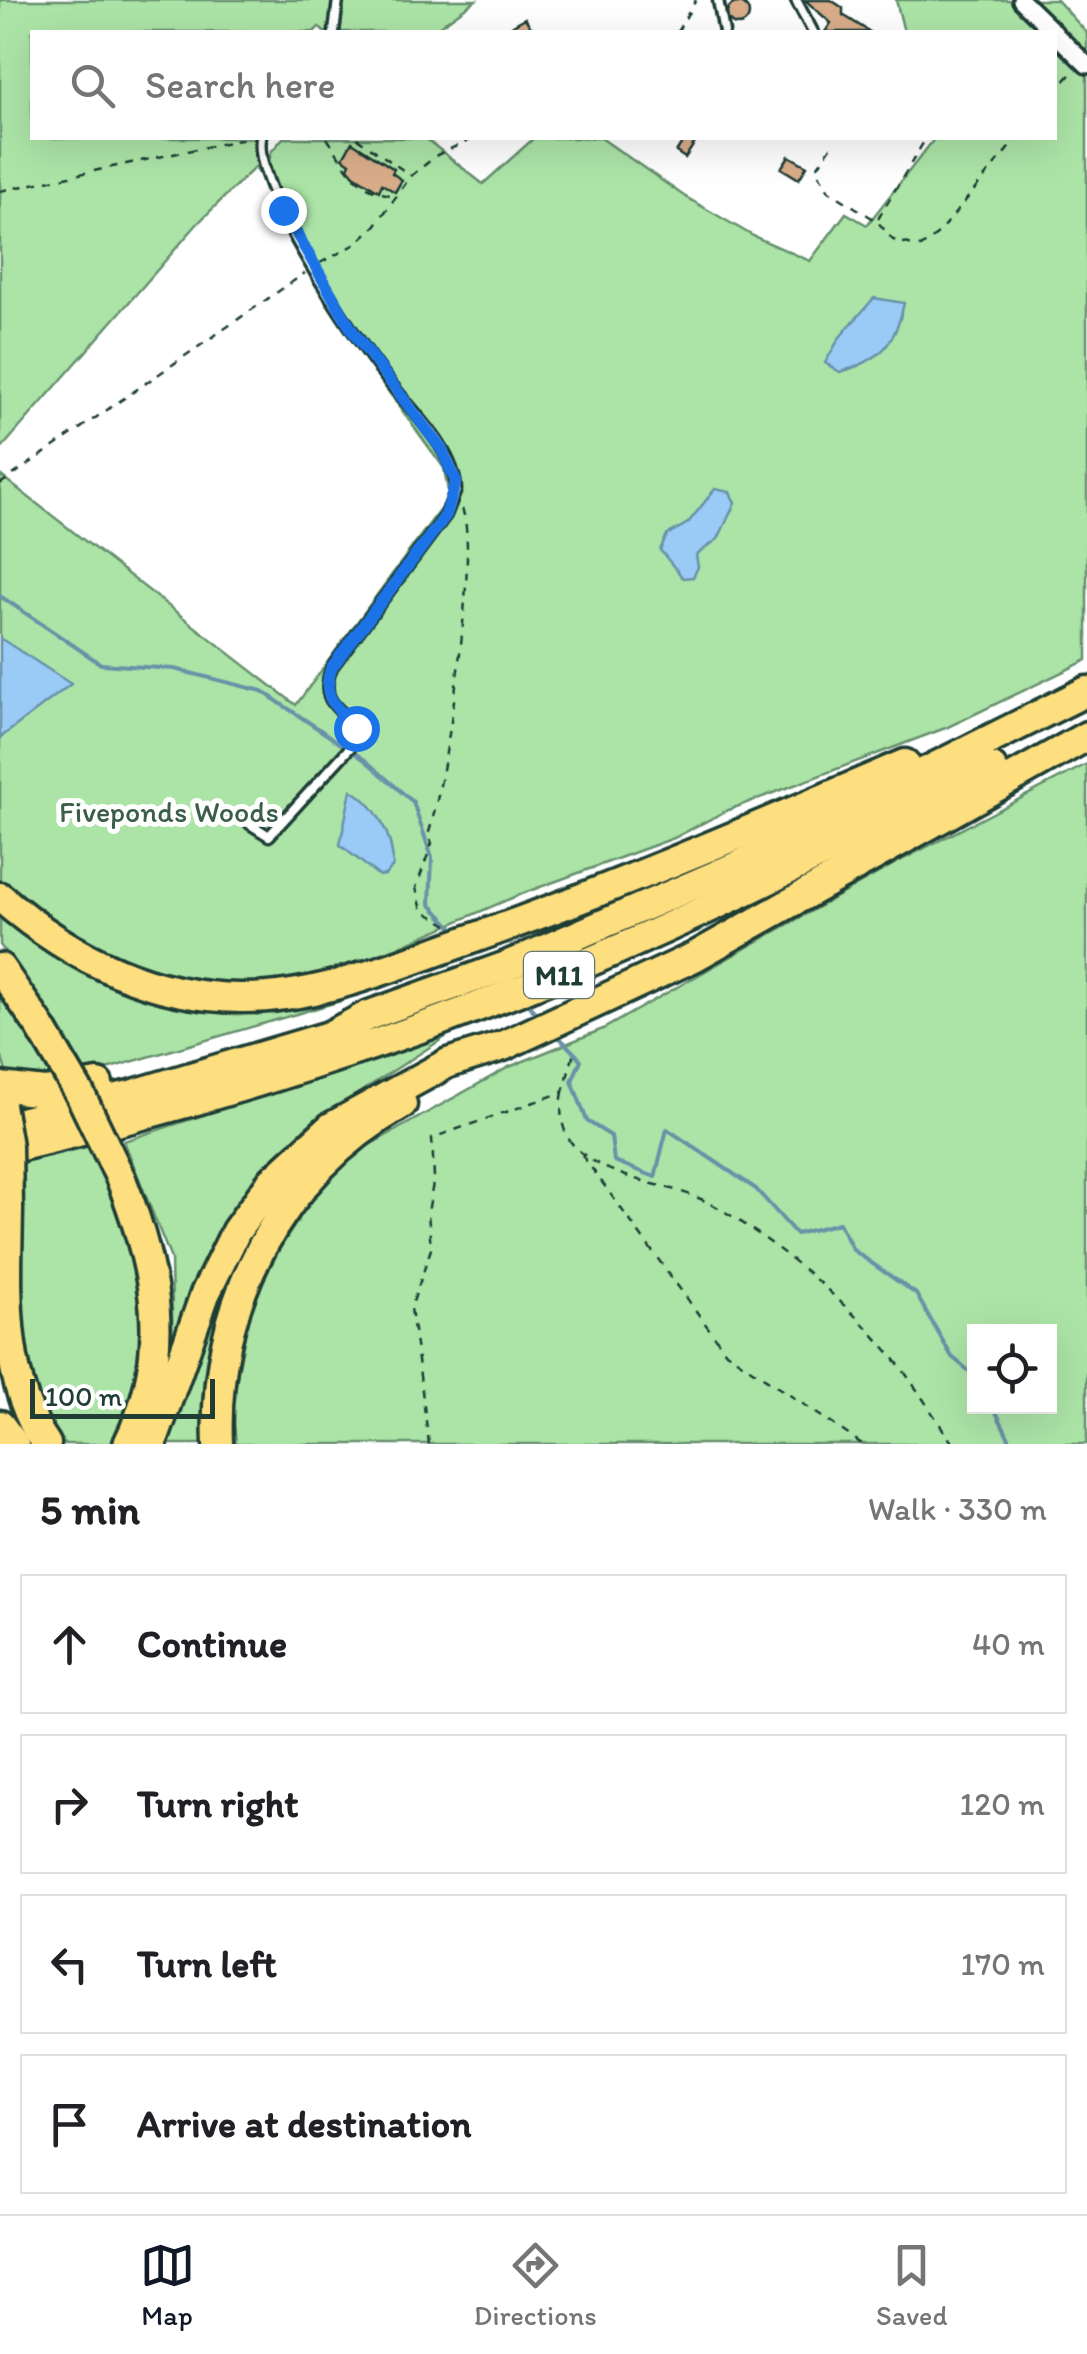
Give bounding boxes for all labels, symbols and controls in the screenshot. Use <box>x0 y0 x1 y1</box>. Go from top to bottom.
search box <box>30 30 1057 140</box>
icon: search <box>65 58 120 113</box>
text: Search here <box>145 62 336 108</box>
route end <box>261 188 307 234</box>
route start <box>334 706 380 752</box>
park label: Fiveponds Woods <box>59 793 279 830</box>
road number: M11 <box>524 952 594 998</box>
map controls <box>967 1324 1057 1414</box>
button: locate <box>967 1324 1057 1414</box>
scale bar <box>30 1374 215 1418</box>
text: 100 m <box>45 1379 122 1413</box>
text: 5 min <box>40 1484 140 1535</box>
text: Walk · 330 m <box>868 1490 1047 1528</box>
icon: ahead <box>42 1617 97 1672</box>
text: Continue <box>137 1621 287 1667</box>
text: 40 m <box>972 1625 1045 1663</box>
icon: right <box>42 1777 97 1832</box>
text: Turn right <box>137 1781 299 1827</box>
text: 120 m <box>959 1785 1045 1823</box>
icon: left <box>42 1937 97 1992</box>
text: Turn left <box>137 1941 277 1987</box>
text: 170 m <box>960 1945 1045 1983</box>
icon: arrive <box>42 2097 97 2152</box>
text: Arrive at destination <box>137 2101 472 2147</box>
tab: Map <box>140 2238 195 2332</box>
tab: Directions <box>474 2238 597 2332</box>
tab: Saved <box>876 2238 947 2332</box>

